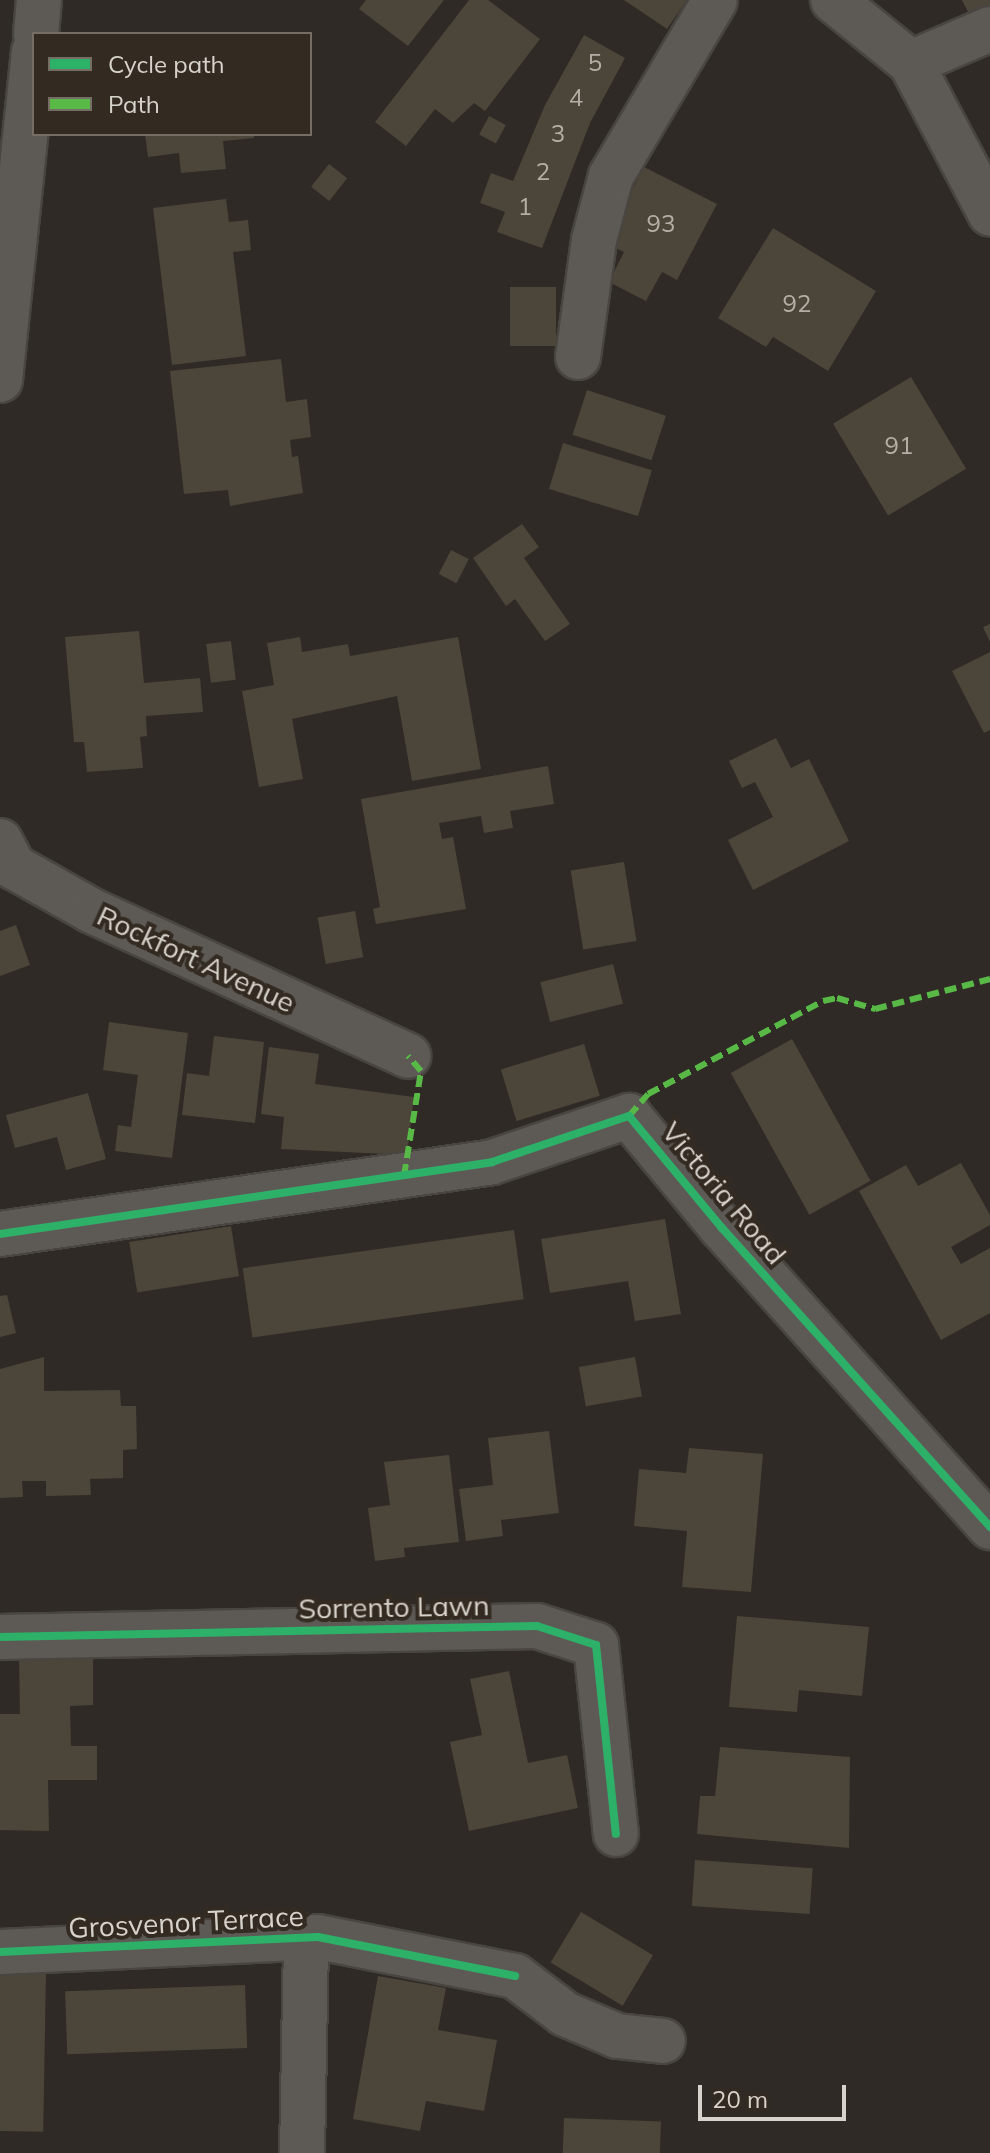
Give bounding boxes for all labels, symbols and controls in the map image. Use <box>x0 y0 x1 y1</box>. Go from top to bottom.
legend <box>32 32 312 136</box>
text: Cycle path <box>108 49 225 79</box>
house number: 5 <box>588 49 602 77</box>
house number: 4 <box>569 84 583 112</box>
text: Path <box>108 89 160 119</box>
house number: 3 <box>551 120 565 148</box>
house number: 2 <box>536 158 550 186</box>
house number: 1 <box>518 193 532 221</box>
house number: 93 <box>647 210 675 238</box>
house number: 92 <box>783 290 811 318</box>
house number: 91 <box>885 432 913 460</box>
street label: Rockfort Avenue <box>92 899 300 1019</box>
street label: Victoria Road <box>655 1115 793 1271</box>
street label: Sorrento Lawn <box>298 1589 490 1625</box>
street label: Grosvenor Terrace <box>67 1899 305 1945</box>
scale bar <box>702 2069 850 2119</box>
text: 20 m <box>712 2084 768 2114</box>

